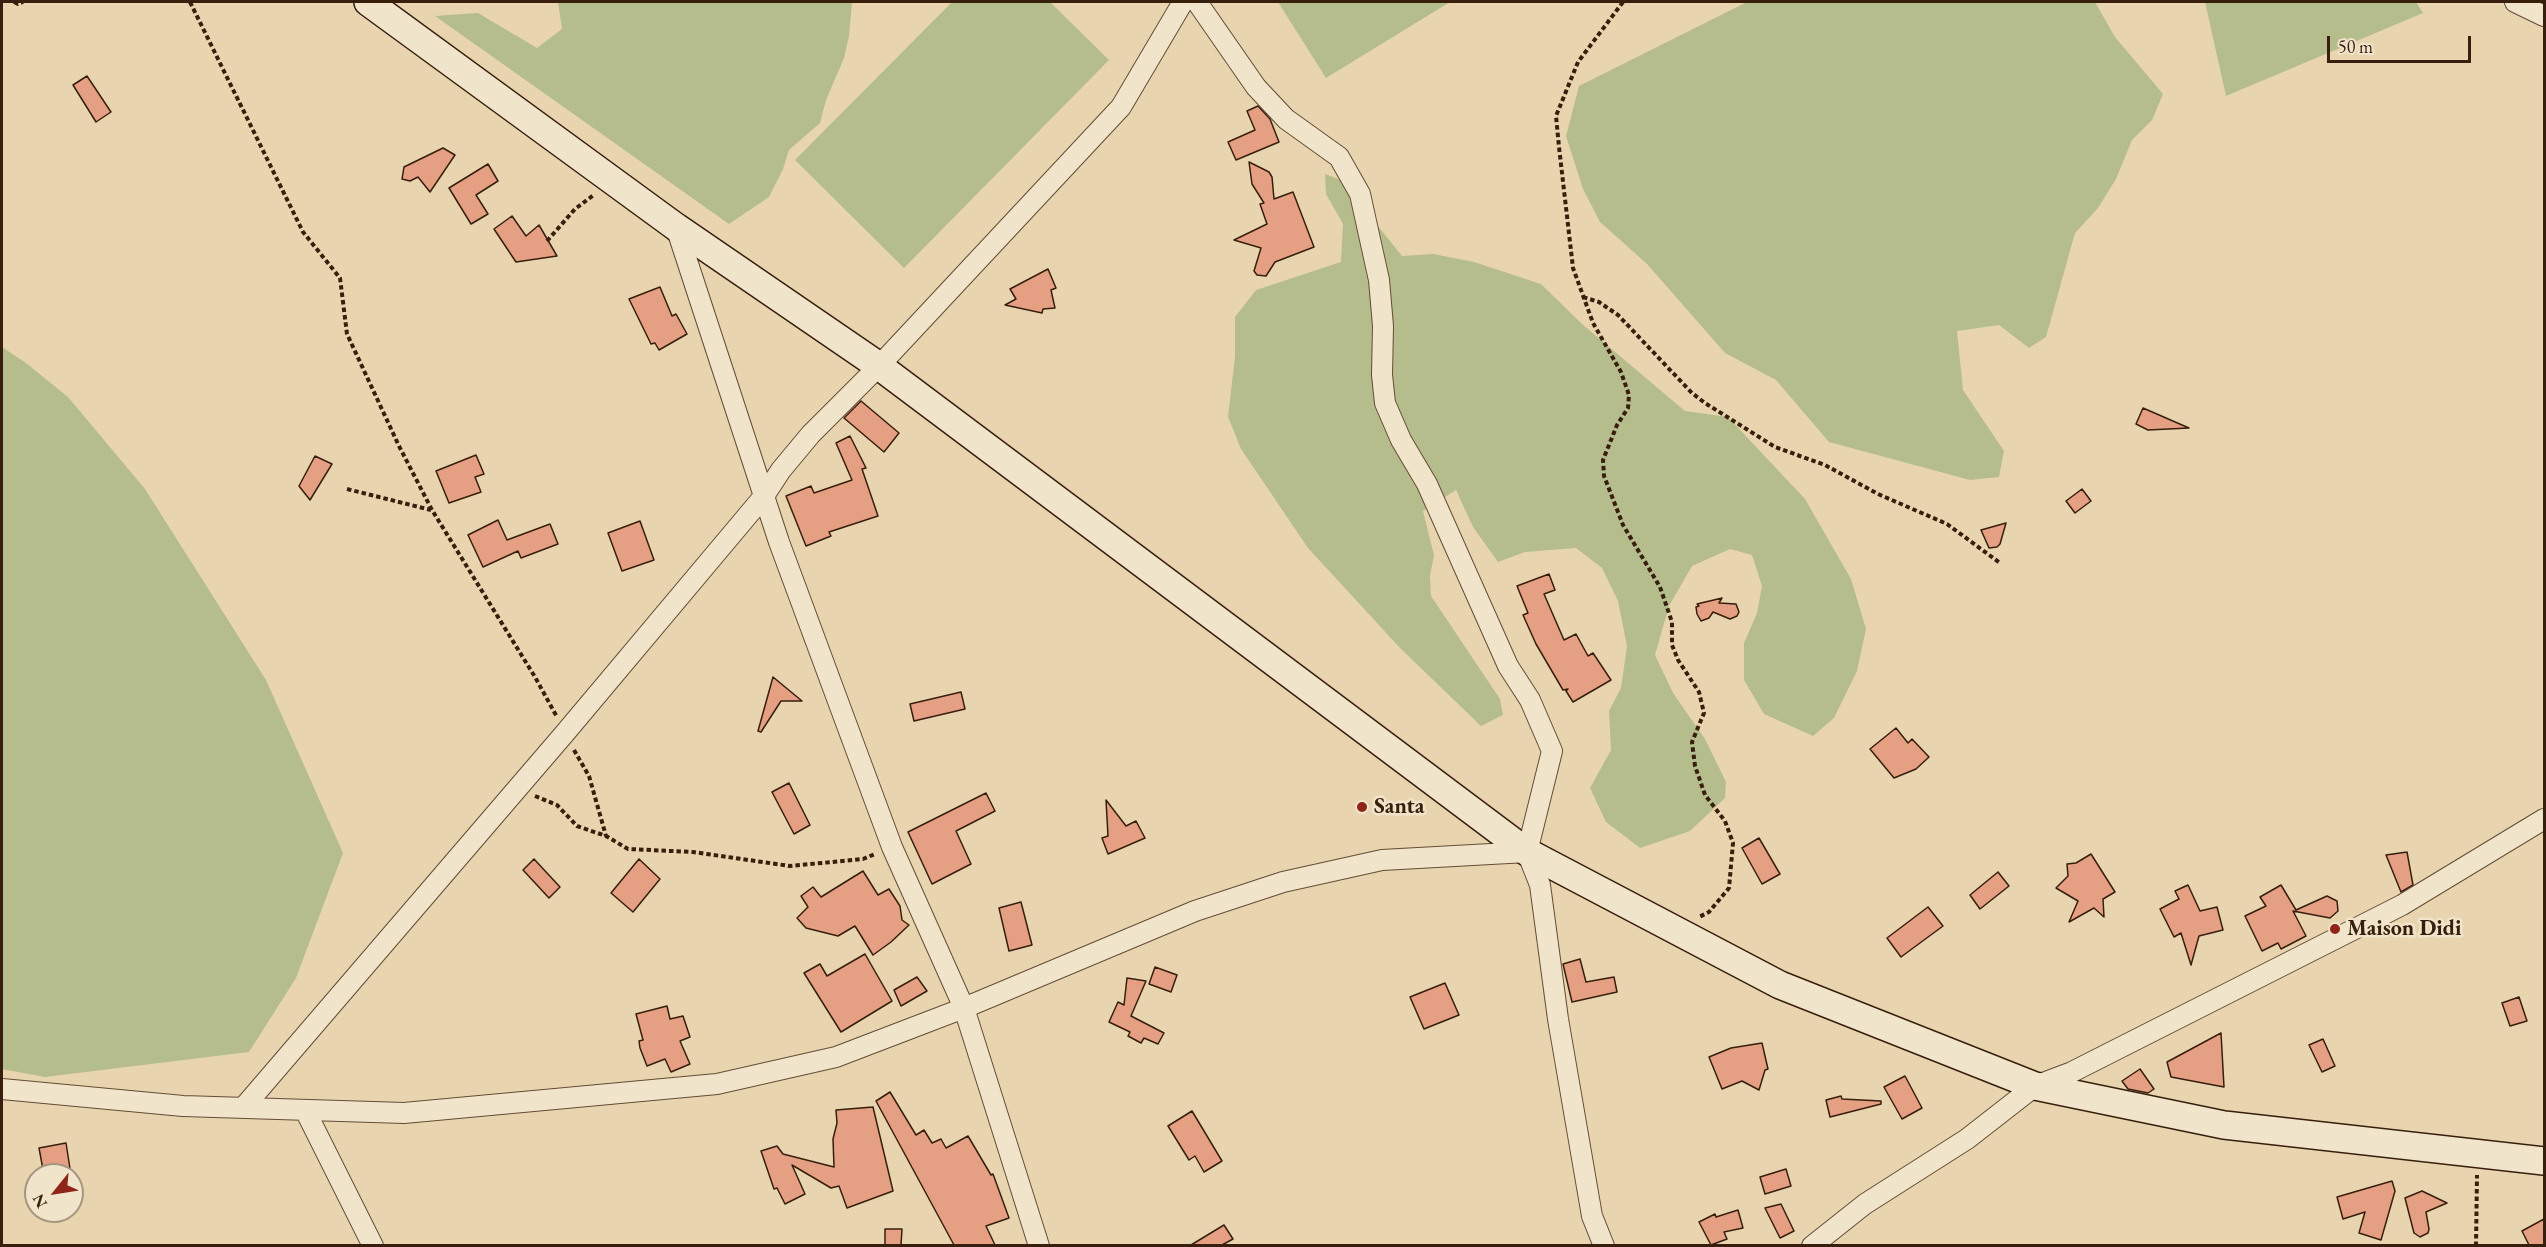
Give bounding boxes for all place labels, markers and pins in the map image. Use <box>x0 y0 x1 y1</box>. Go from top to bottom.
place label: Santa <box>1374 794 1424 820</box>
marker: Santa <box>1355 800 1369 814</box>
place label: Maison Didi <box>2347 916 2462 942</box>
marker: Maison Didi <box>2328 922 2342 936</box>

